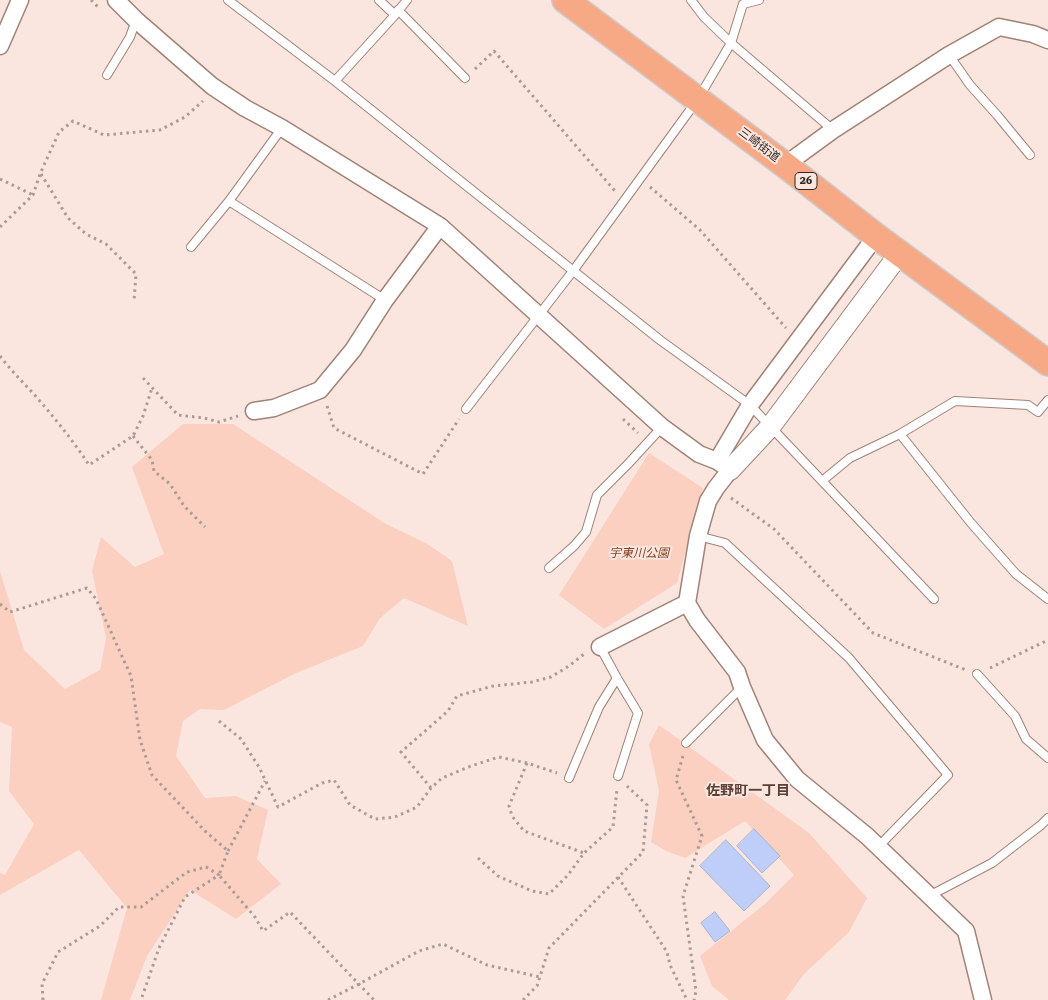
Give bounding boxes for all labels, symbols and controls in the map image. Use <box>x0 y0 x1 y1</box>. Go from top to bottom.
street label: 三崎街道 <box>735 125 783 165</box>
road number: 26 <box>795 172 817 190</box>
park label: 宇東川公園 <box>609 546 669 560</box>
district label: 佐野町一丁目 <box>706 783 790 799</box>

